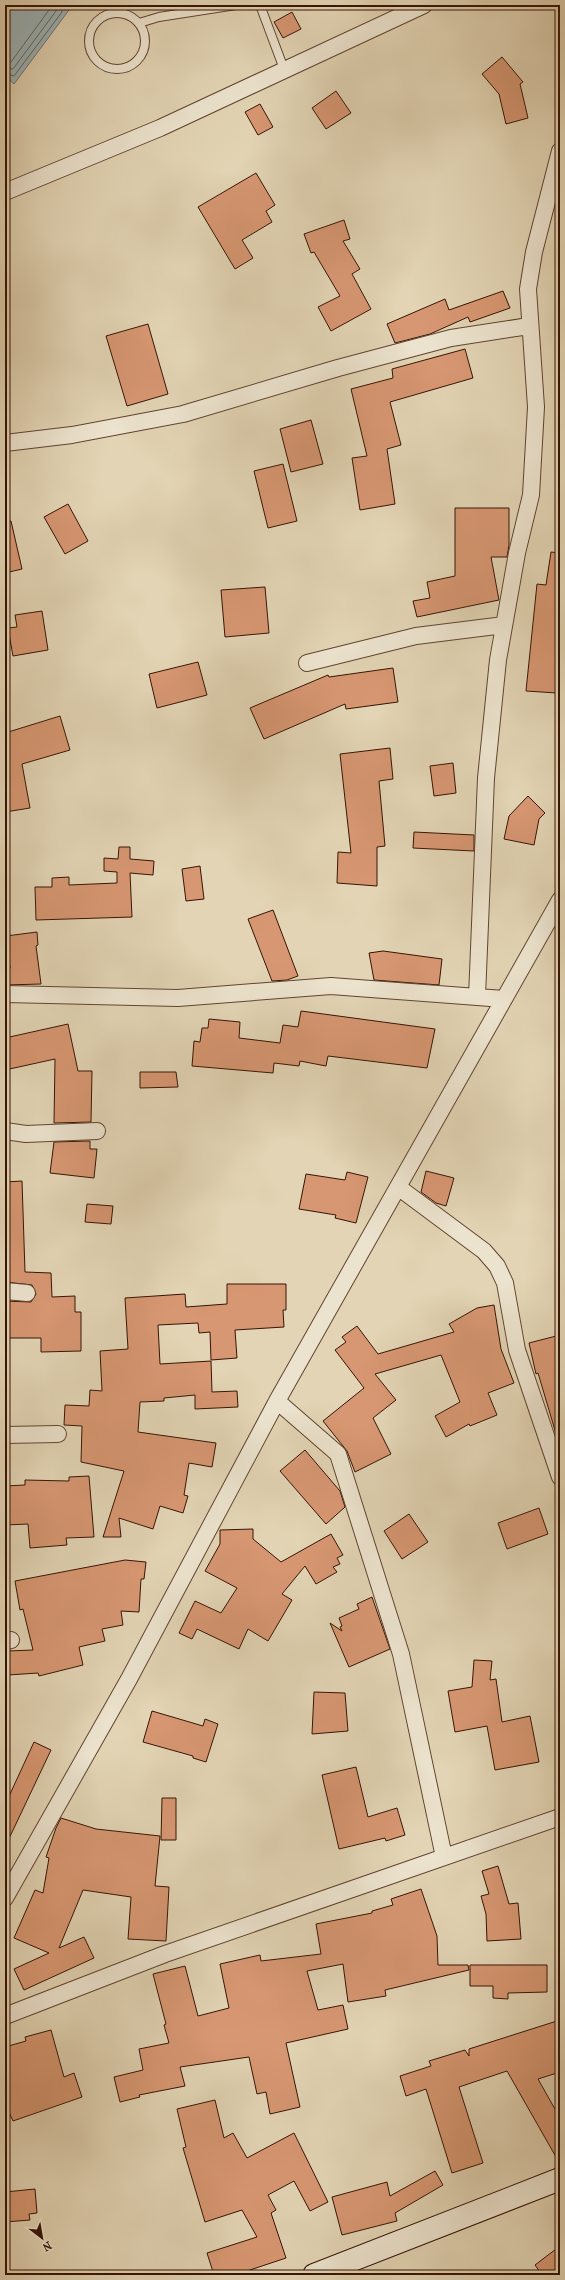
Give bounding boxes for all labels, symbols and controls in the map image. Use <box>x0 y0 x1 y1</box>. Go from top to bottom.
north arrow <box>22 2218 62 2258</box>
text: N <box>39 2238 54 2254</box>

